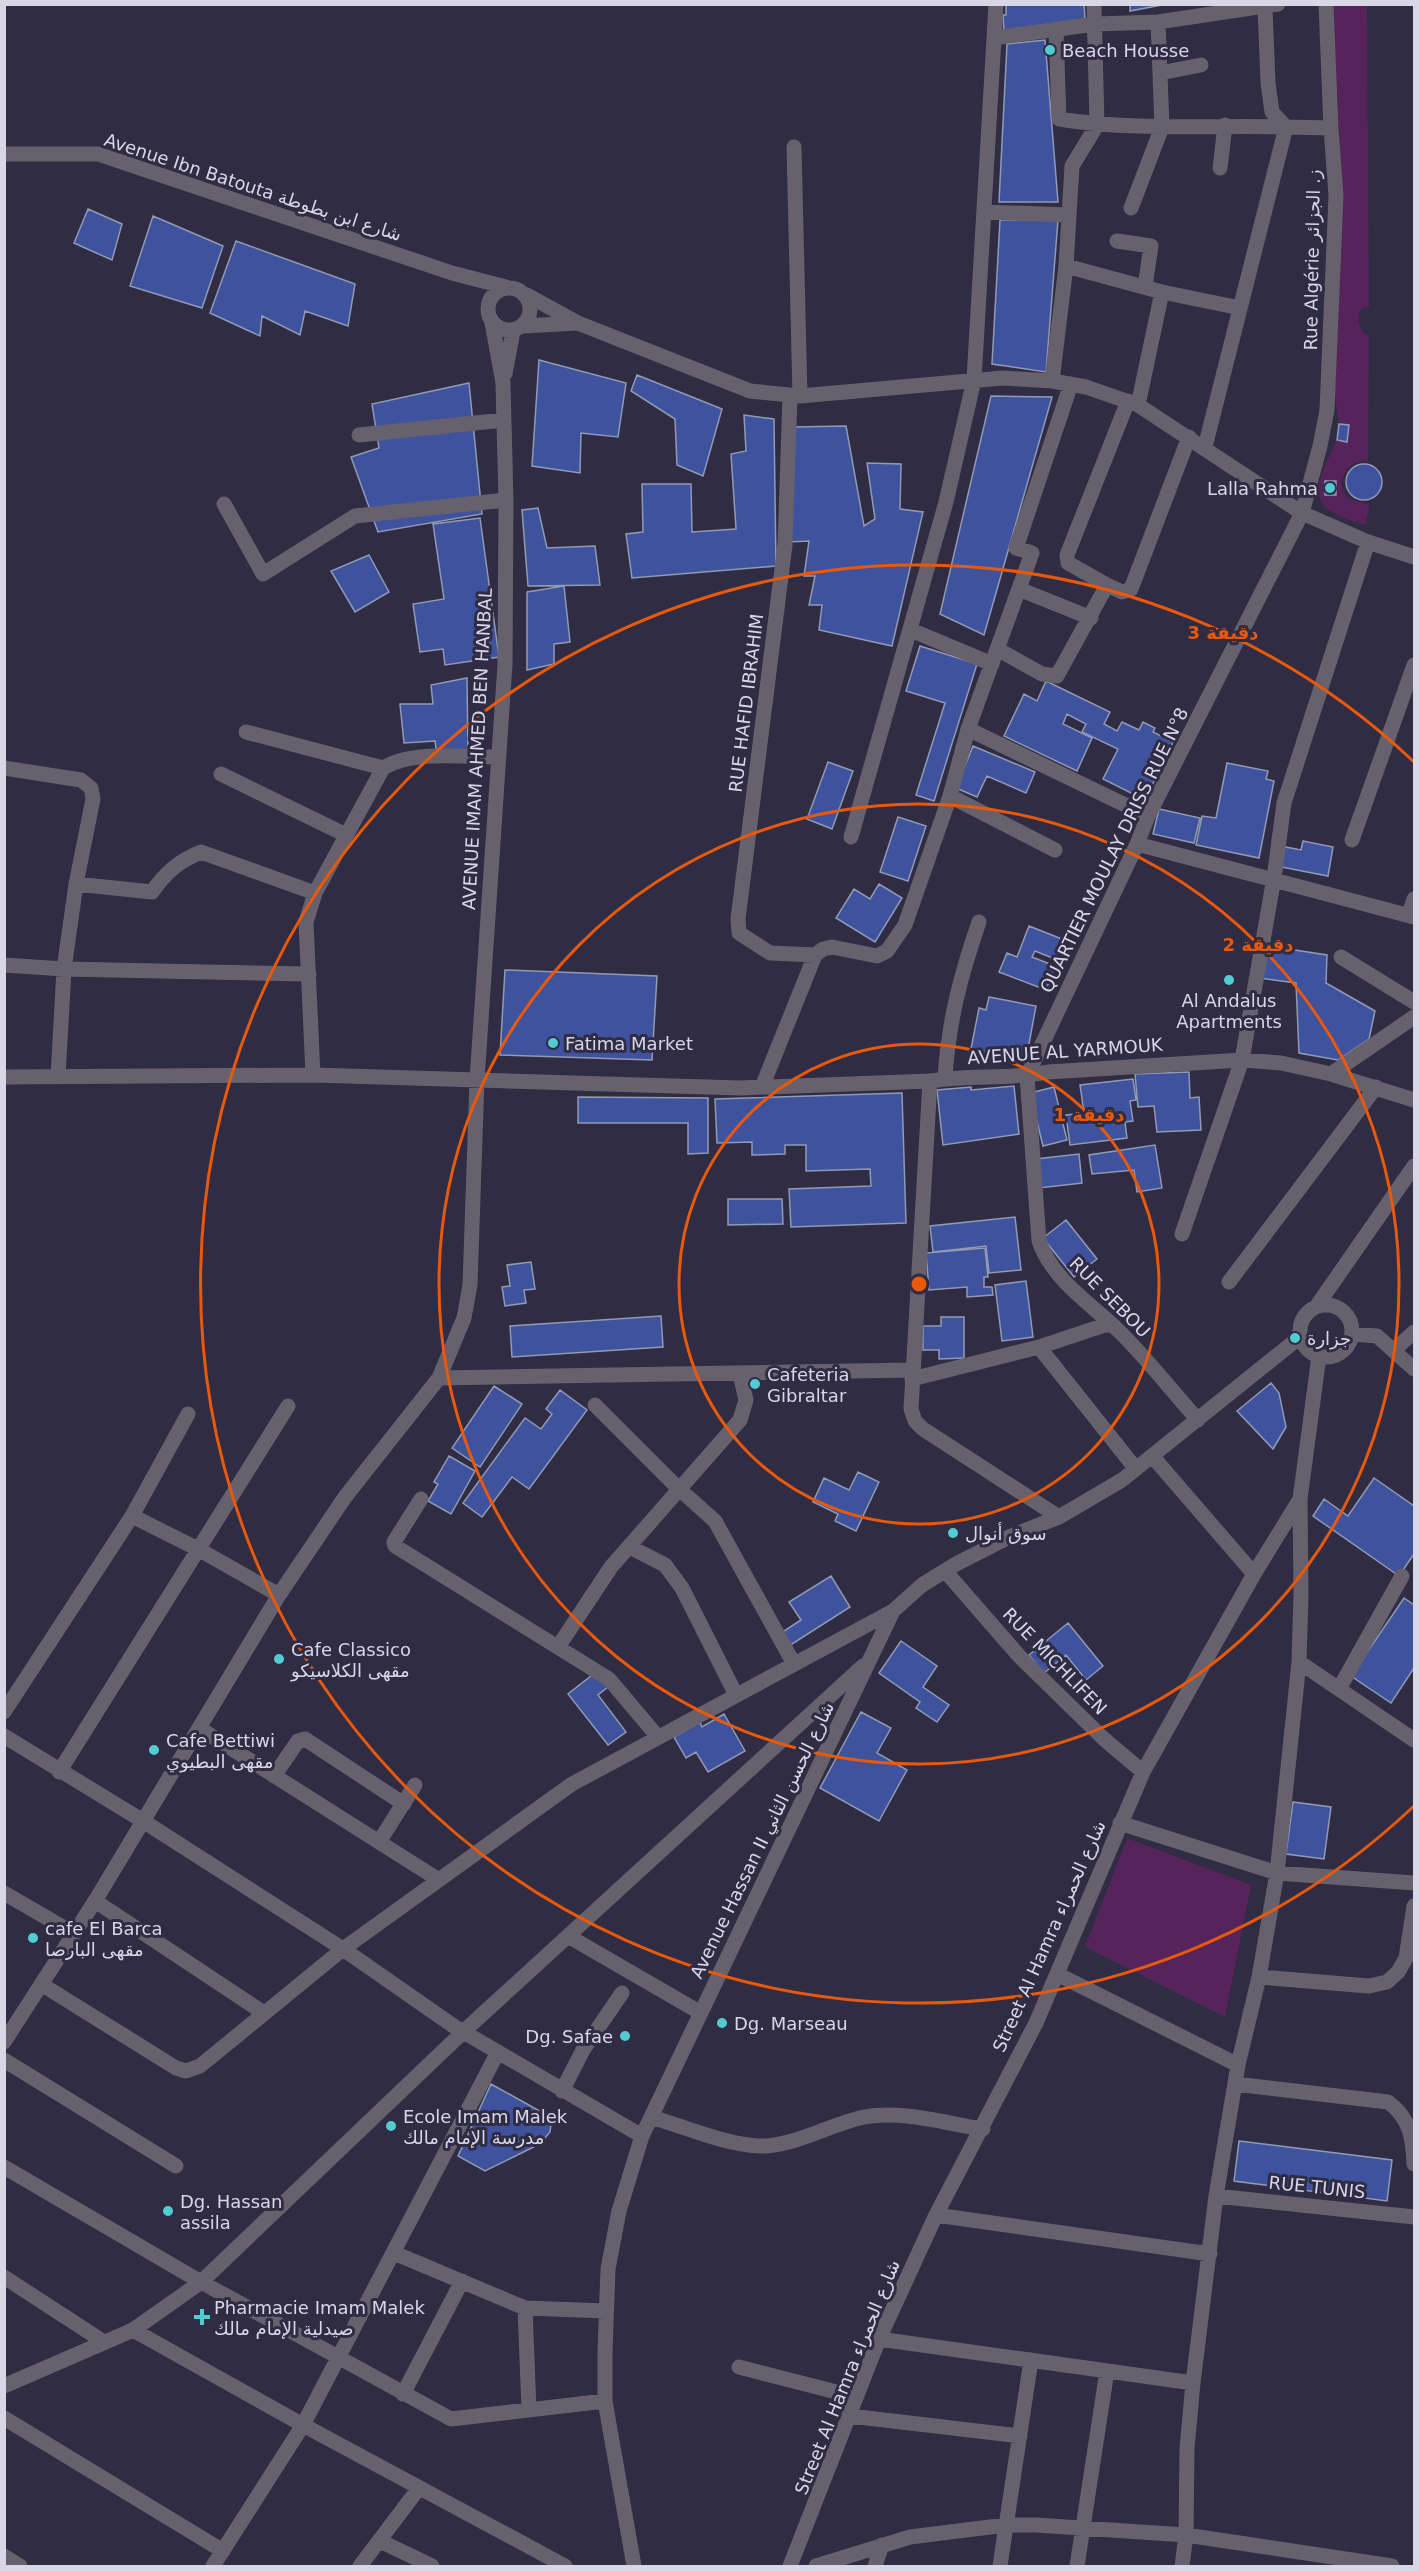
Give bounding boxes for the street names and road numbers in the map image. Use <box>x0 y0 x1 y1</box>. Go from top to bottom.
street label: Avenue Ibn Batouta شارع ابن بطوطة <box>101 129 404 246</box>
street label: Rue Algérie ز. الجزائر <box>1300 169 1325 351</box>
street label: AVENUE IMAM AHMED BEN HANBAL <box>458 588 496 910</box>
street label: RUE HAFID IBRAHIM <box>725 612 767 794</box>
street label: QUARTIER MOULAY DRISS RUE N°8 <box>1036 704 1192 996</box>
street label: AVENUE AL YARMOUK <box>967 1034 1165 1068</box>
street label: RUE SEBOU <box>1065 1252 1155 1342</box>
street label: RUE MICHLIFEN <box>999 1603 1111 1719</box>
street label: Avenue Hassan II شارع الحسن الثاني <box>686 1698 839 1982</box>
street label: Street Al Hamra شارع الحمراء <box>988 1817 1111 2055</box>
street label: RUE TUNIS <box>1268 2171 1366 2203</box>
street label: Street Al Hamra شارع الحمراء <box>790 2257 905 2498</box>

